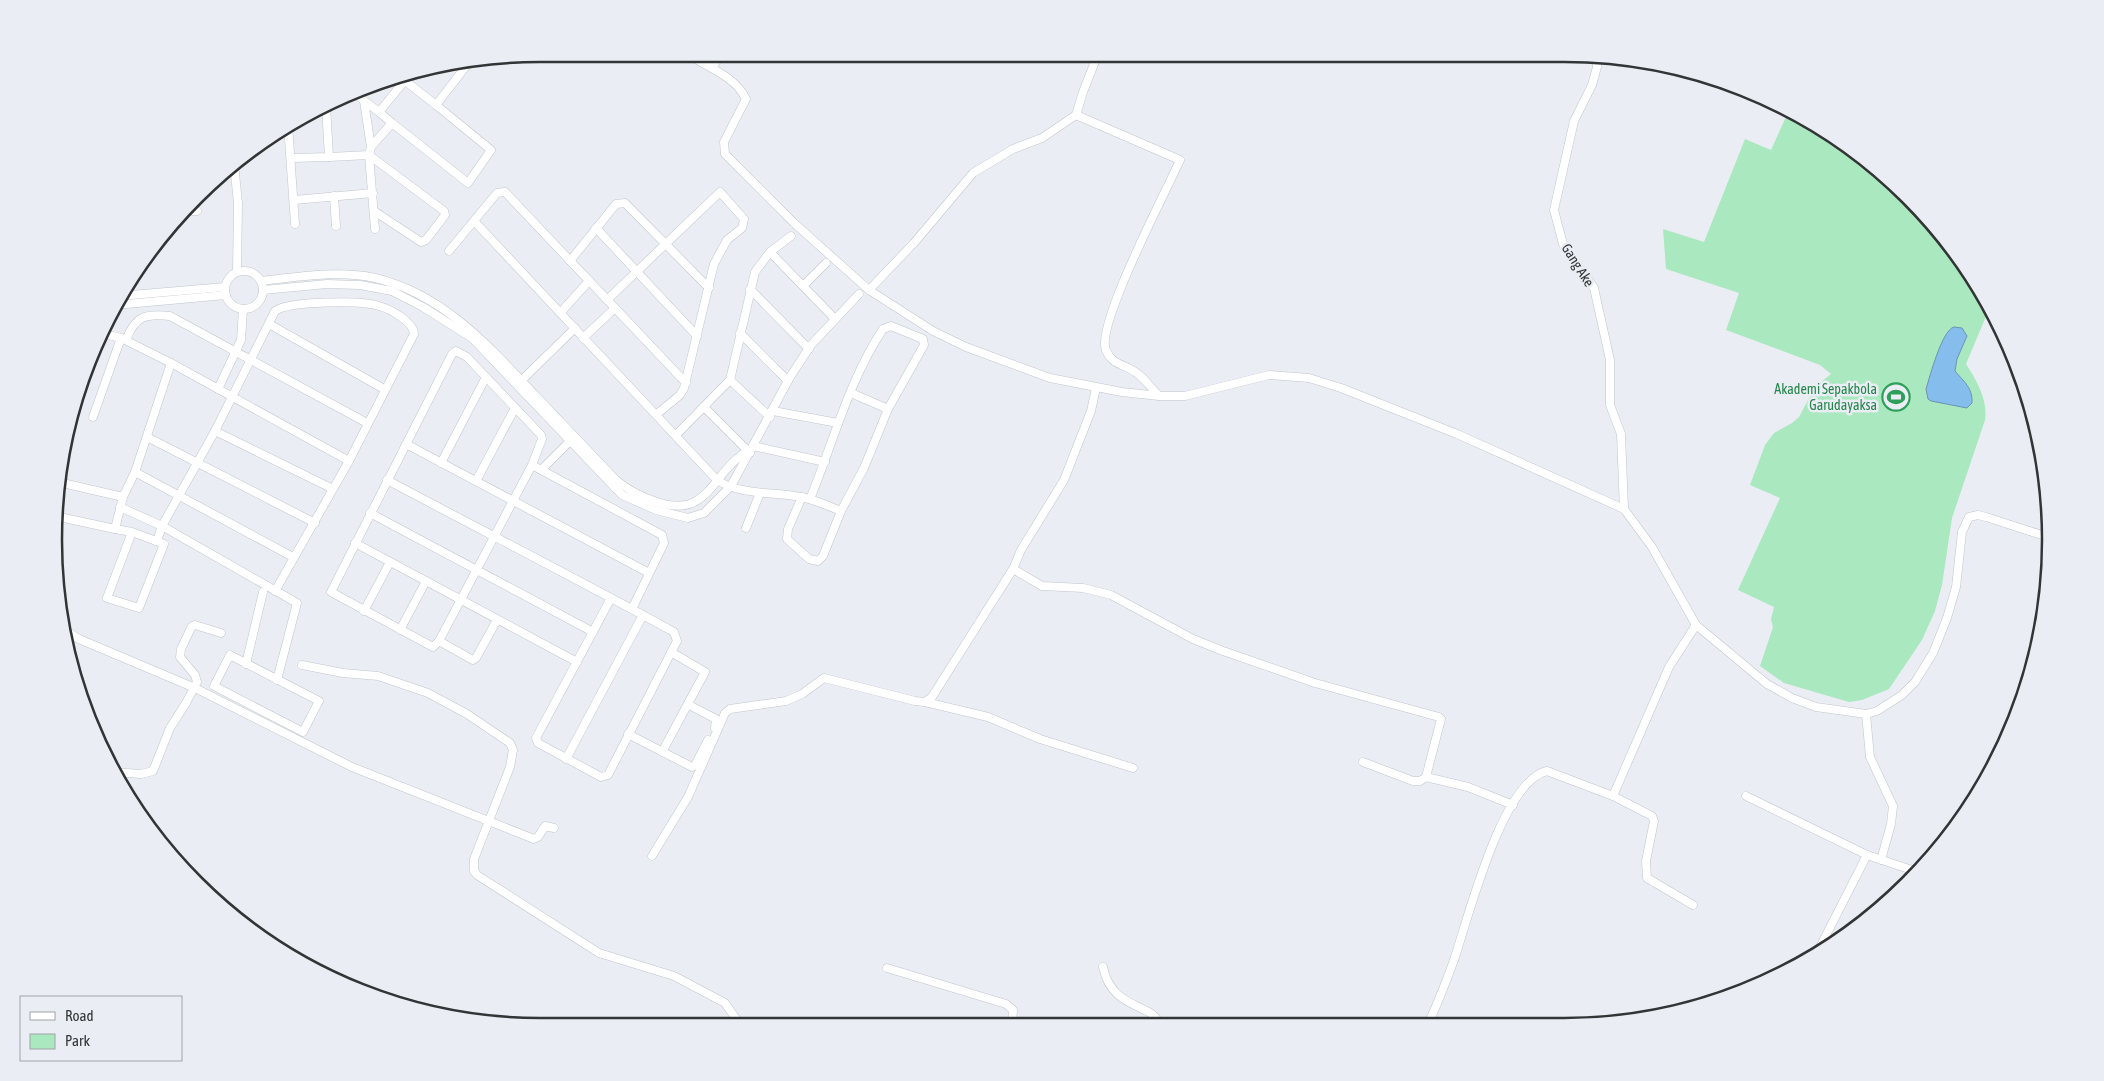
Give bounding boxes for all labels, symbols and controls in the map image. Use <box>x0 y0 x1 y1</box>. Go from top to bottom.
street label: Gang Ake <box>1559 241 1597 289</box>
place label: Akademi Sepakbola Garudayaksa <box>1774 381 1877 413</box>
sports icon: Akademi Sepakbola Garudayaksa <box>1881 382 1911 412</box>
legend <box>20 996 182 1061</box>
text: Road <box>65 1007 94 1024</box>
text: Park <box>65 1032 90 1049</box>

